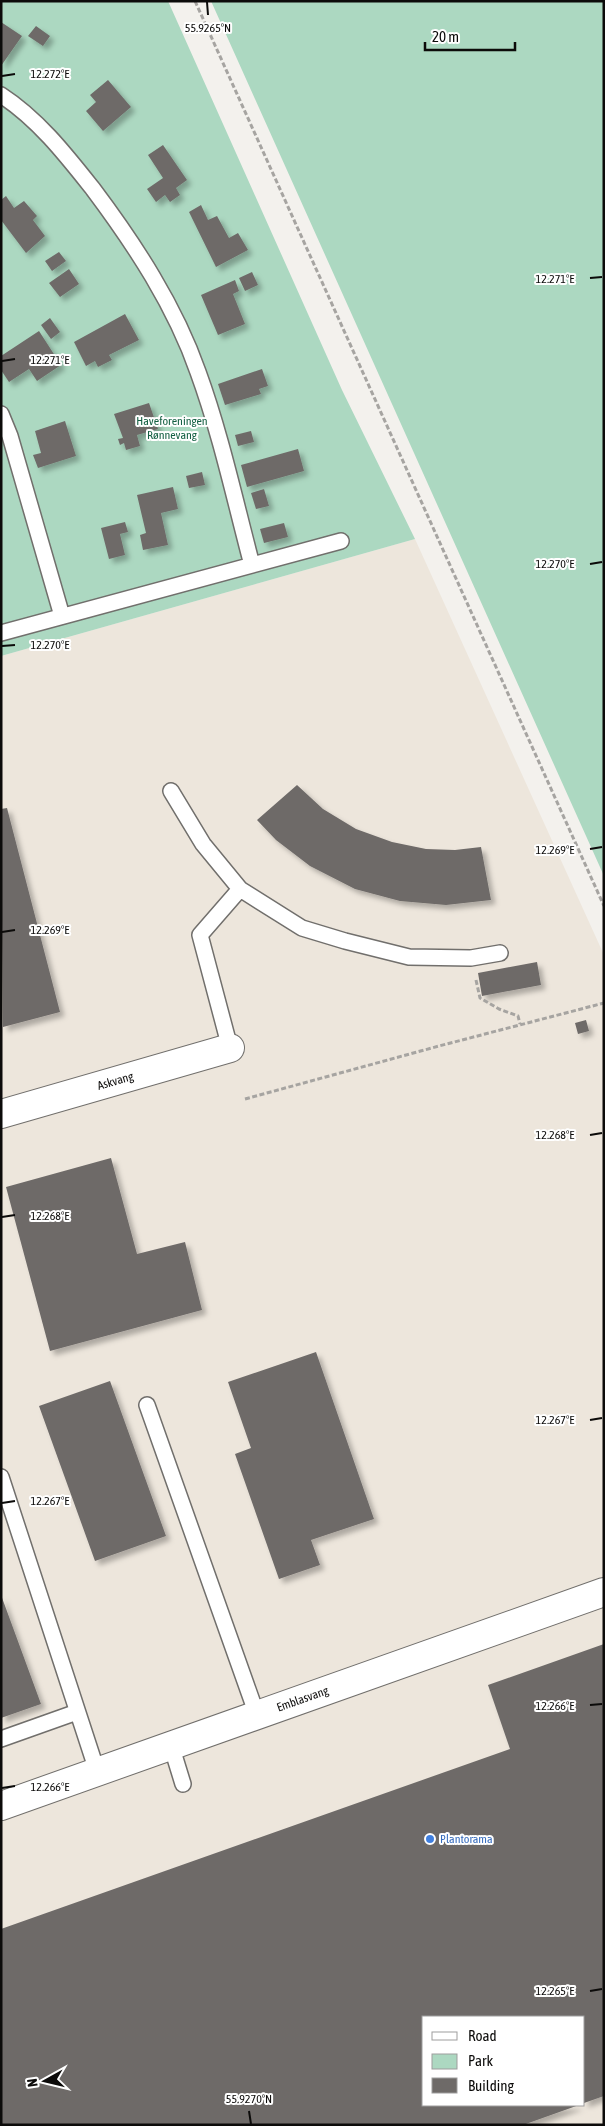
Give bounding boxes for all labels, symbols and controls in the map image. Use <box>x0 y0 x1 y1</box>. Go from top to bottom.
scale bar <box>425 20 515 52</box>
text: 55.9265°N <box>185 21 231 35</box>
text: 20 m <box>432 28 459 45</box>
text: 12.272°E <box>31 67 69 81</box>
text: 12.271°E <box>536 272 574 286</box>
text: 12.271°E <box>31 353 69 367</box>
park label: Haveforeningen Rønnevang <box>136 414 208 442</box>
text: 12.270°E <box>536 557 574 571</box>
text: 12.270°E <box>31 638 69 652</box>
text: 12.269°E <box>536 843 574 857</box>
text: 12.269°E <box>31 923 69 937</box>
street label: Askvang <box>96 1069 136 1093</box>
text: 12.268°E <box>536 1128 574 1142</box>
text: 12.268°E <box>31 1209 69 1223</box>
text: 12.267°E <box>536 1413 574 1427</box>
text: 12.267°E <box>31 1494 69 1508</box>
street label: Emblasvang <box>275 1683 331 1715</box>
text: 12.266°E <box>536 1699 574 1713</box>
text: 12.266°E <box>31 1780 69 1794</box>
place label: Plantorama <box>440 1832 493 1846</box>
marker: Plantorama <box>424 1833 436 1845</box>
text: 12.265°E <box>536 1984 574 1998</box>
legend <box>422 2016 585 2106</box>
text: Road <box>468 2027 497 2044</box>
text: Park <box>468 2052 493 2069</box>
north arrow <box>20 2056 70 2106</box>
text: Building <box>468 2077 514 2094</box>
text: N <box>24 2078 41 2088</box>
text: 55.9270°N <box>226 2092 272 2106</box>

